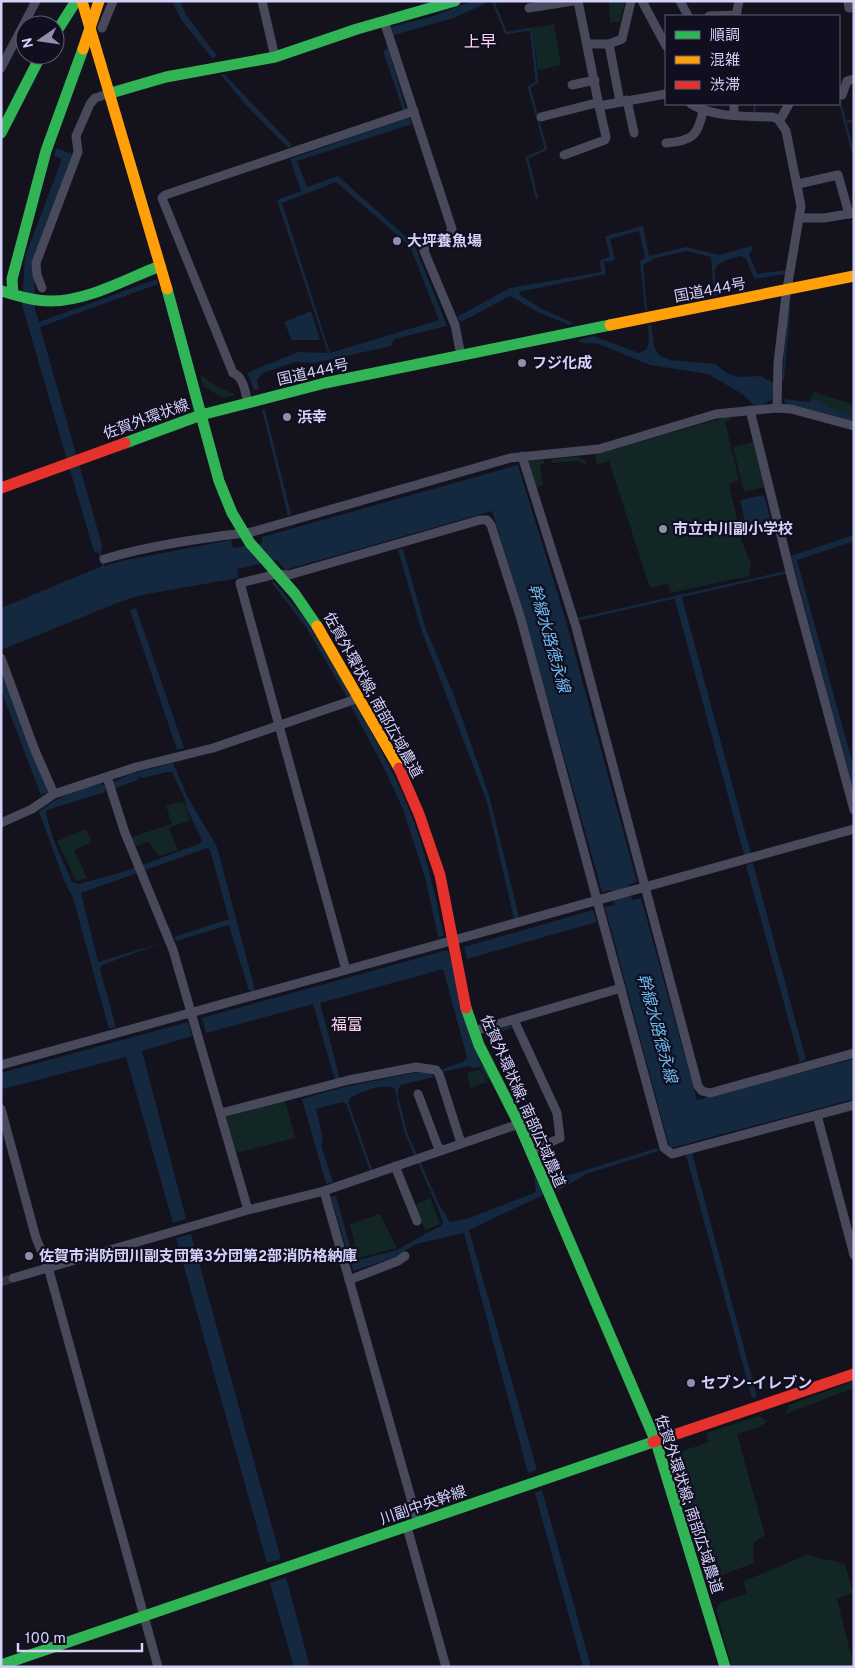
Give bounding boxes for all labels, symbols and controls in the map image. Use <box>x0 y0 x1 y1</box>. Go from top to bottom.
north arrow <box>15 15 65 65</box>
legend <box>665 15 840 105</box>
text: 順調 <box>710 27 740 46</box>
district label: 上早 <box>464 33 496 53</box>
text: N <box>19 36 38 49</box>
text: 混雑 <box>710 52 740 71</box>
text: 渋滞 <box>710 77 740 96</box>
place label: 大坪養魚場 <box>407 233 482 252</box>
marker: 大坪養魚場 <box>391 235 403 247</box>
street label: 国道444号 <box>673 275 748 308</box>
place label: フジ化成 <box>532 354 592 374</box>
street label: 国道444号 <box>276 356 351 391</box>
marker: フジ化成 <box>516 357 528 369</box>
street label: 佐賀外環状線 <box>101 395 192 445</box>
place label: 浜幸 <box>297 409 327 428</box>
marker: 浜幸 <box>281 411 293 423</box>
place label: 市立中川副小学校 <box>673 521 793 540</box>
marker: 市立中川副小学校 <box>657 523 669 535</box>
water label: 幹線水路徳永線 <box>523 582 574 697</box>
street label: 佐賀外環状線; 南部広域農道 <box>318 609 426 782</box>
water label: 幹線水路徳永線 <box>632 972 681 1087</box>
street label: 佐賀外環状線; 南部広域農道 <box>475 1012 569 1191</box>
district label: 福富 <box>331 1016 363 1036</box>
place label: 佐賀市消防団川副支団第3分団第2部消防格納庫 <box>39 1248 357 1267</box>
marker: 佐賀市消防団川副支団第3分団第2部消防格納庫 <box>23 1250 35 1262</box>
place label: セブン-イレブン <box>701 1374 812 1394</box>
marker: セブン-イレブン <box>685 1377 697 1389</box>
street label: 佐賀外環状線; 南部広域農道 <box>650 1412 726 1596</box>
street label: 川副中央幹線 <box>378 1483 469 1530</box>
scale bar <box>18 1620 141 1652</box>
text: 100 m <box>25 1630 66 1649</box>

